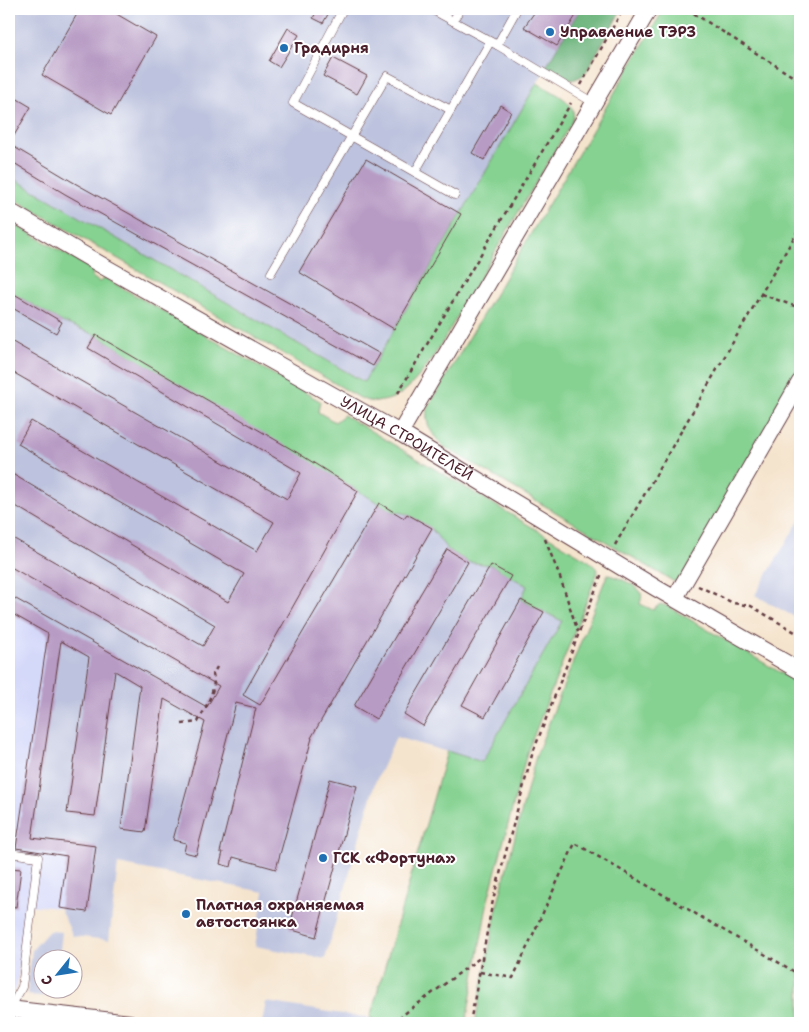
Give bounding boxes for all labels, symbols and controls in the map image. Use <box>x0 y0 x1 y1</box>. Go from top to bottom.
place label: Управление ТЭРЗ <box>560 22 696 42</box>
marker: Управление ТЭРЗ <box>544 26 556 38</box>
place label: Градирня <box>294 38 369 58</box>
marker: Градирня <box>278 42 290 54</box>
street label: УЛИЦА СТРОИТЕЛЕЙ <box>337 391 477 485</box>
place label: ГСК «Фортуна» <box>333 848 456 868</box>
marker: ГСК «Фортуна» <box>317 852 329 864</box>
place label: Платная охраняемая автостоянка <box>196 895 365 932</box>
marker: Платная охраняемая автостоянка <box>180 908 192 920</box>
north arrow <box>32 950 82 1000</box>
text: С <box>37 972 57 989</box>

